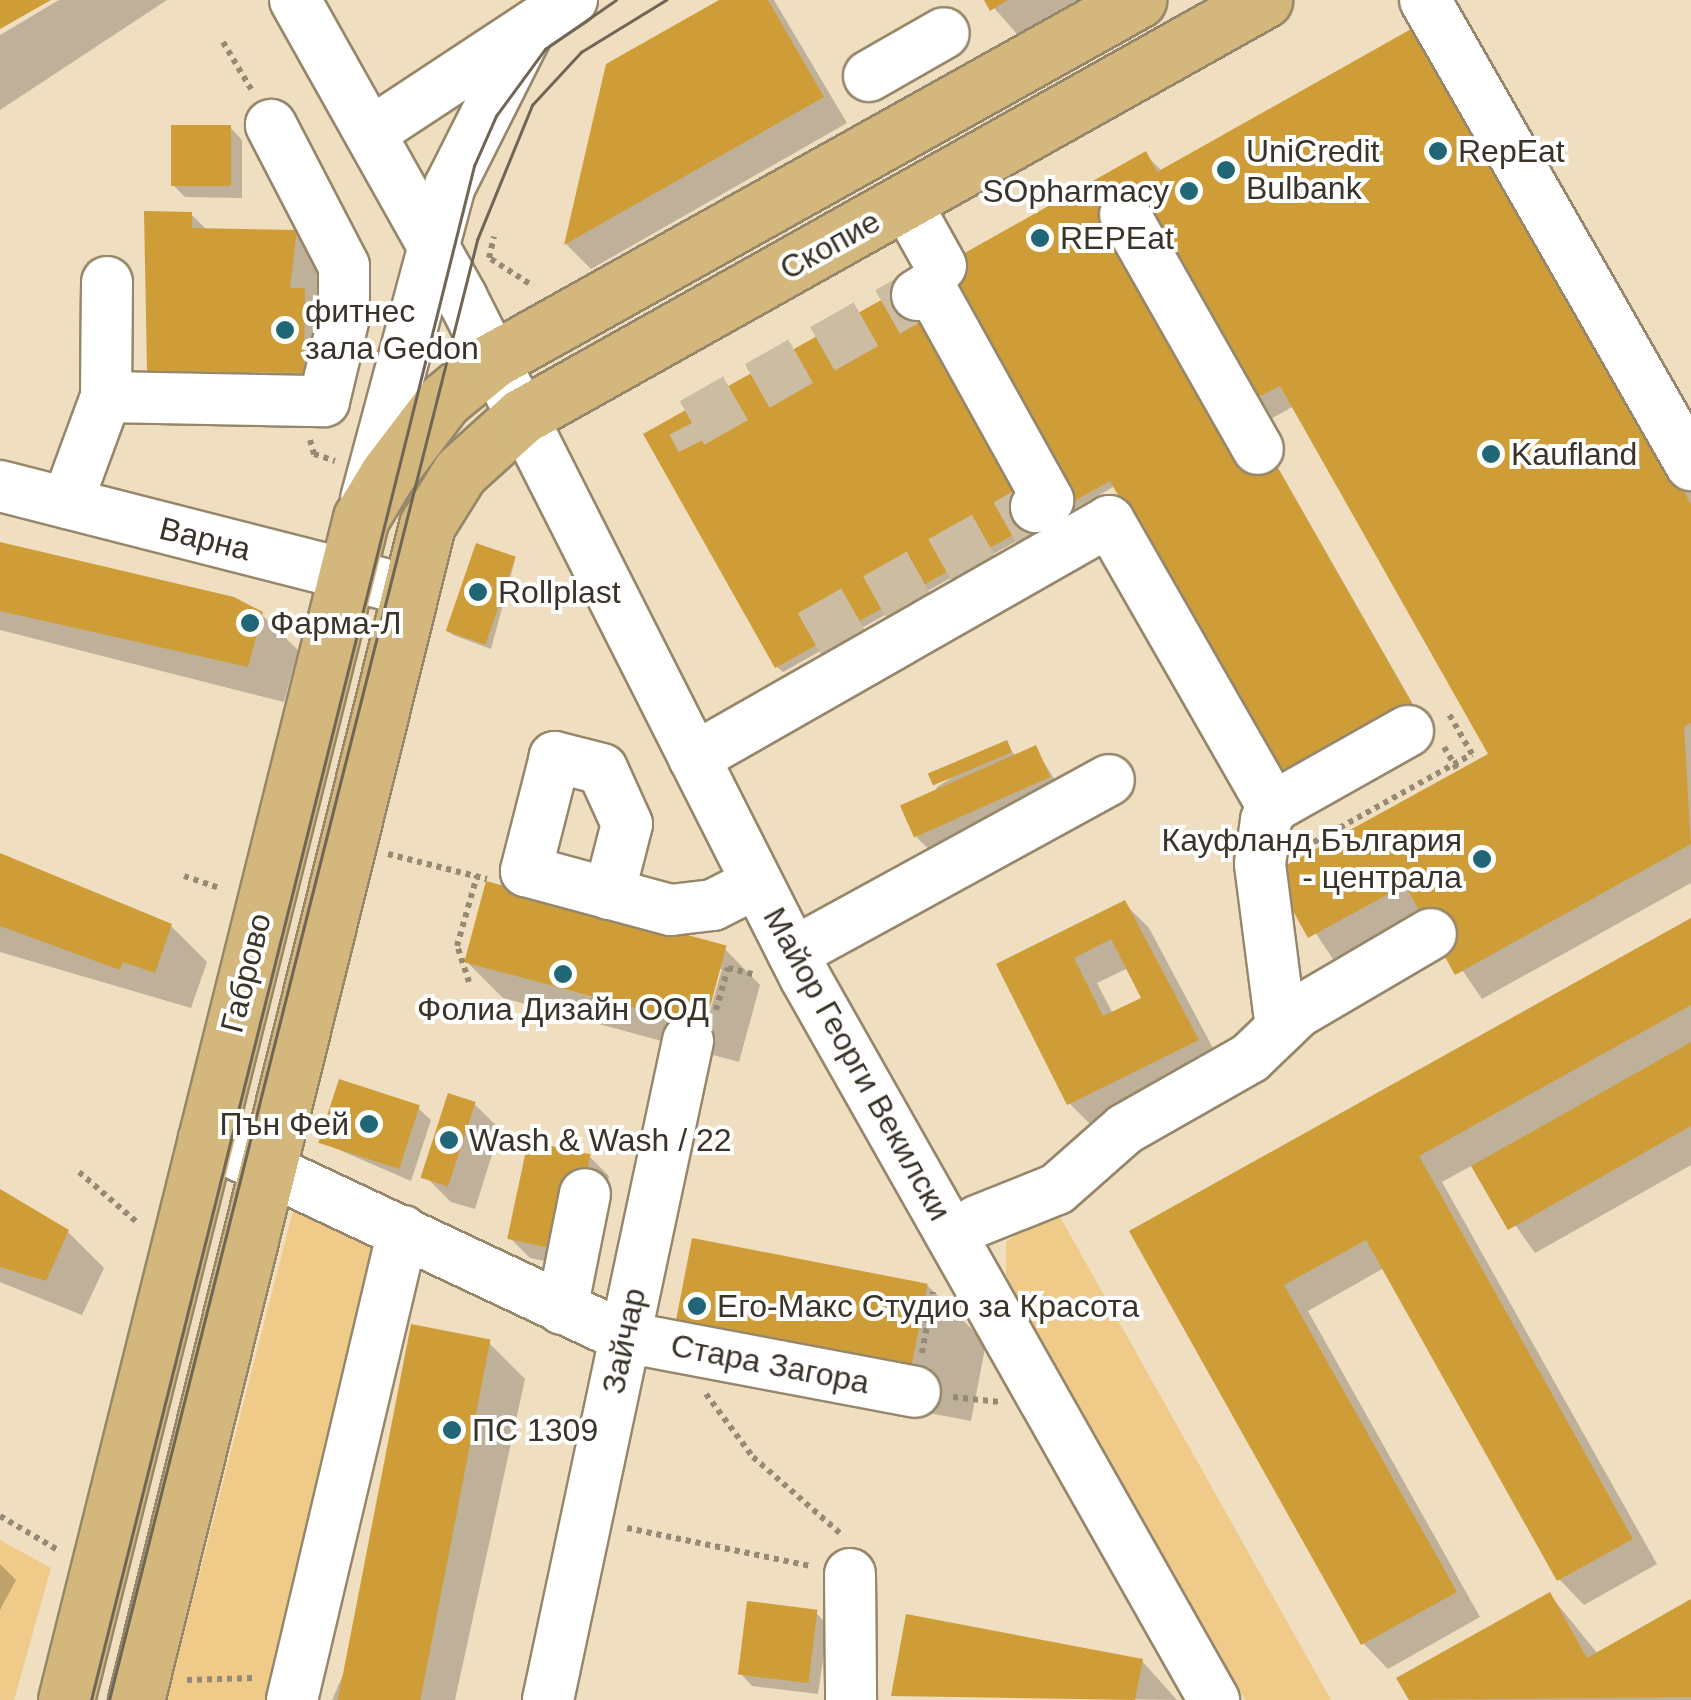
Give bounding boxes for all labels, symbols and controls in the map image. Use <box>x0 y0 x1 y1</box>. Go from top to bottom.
place label: RepEat <box>1458 132 1565 170</box>
place label: UniCredit Bulbank <box>1246 133 1379 208</box>
marker: RepEat <box>1427 140 1449 162</box>
marker: UniCredit Bulbank <box>1215 159 1237 181</box>
place label: SOpharmacy <box>982 172 1169 210</box>
marker: SOpharmacy <box>1178 180 1200 202</box>
street label: Скопие <box>773 202 887 288</box>
place label: REPEat <box>1060 219 1174 257</box>
marker: REPEat <box>1029 227 1051 249</box>
place label: фитнес зала Gedon <box>305 293 479 368</box>
marker: фитнес зала Gedon <box>274 319 296 341</box>
place label: Kaufland <box>1511 435 1637 473</box>
marker: Kaufland <box>1480 443 1502 465</box>
street label: Варна <box>156 509 254 569</box>
place label: Rollplast <box>498 573 621 611</box>
marker: Rollplast <box>467 581 489 603</box>
place label: Фарма-Л <box>270 604 401 642</box>
marker: Фарма-Л <box>239 612 261 634</box>
place label: Кауфланд България - централа <box>1162 822 1462 897</box>
marker: Кауфланд България - централа <box>1471 848 1493 870</box>
street label: Майор Георги Векилски <box>755 901 959 1227</box>
street label: Габрово <box>213 909 279 1037</box>
marker: Фолиа Дизайн ООД <box>552 963 574 985</box>
place label: Фолиа Дизайн ООД <box>417 990 709 1028</box>
place label: Пън Фей <box>219 1105 349 1143</box>
marker: Пън Фей <box>358 1113 380 1135</box>
place label: Wash & Wash / 22 <box>469 1121 732 1159</box>
marker: Wash & Wash / 22 <box>438 1129 460 1151</box>
street label: Зайчар <box>594 1285 654 1397</box>
place label: Eго-Макс Студио за Красота <box>717 1287 1139 1325</box>
marker: Eго-Макс Студио за Красота <box>686 1295 708 1317</box>
street label: Стара Загора <box>668 1326 872 1402</box>
place label: ПС 1309 <box>472 1411 598 1449</box>
marker: ПС 1309 <box>441 1419 463 1441</box>

